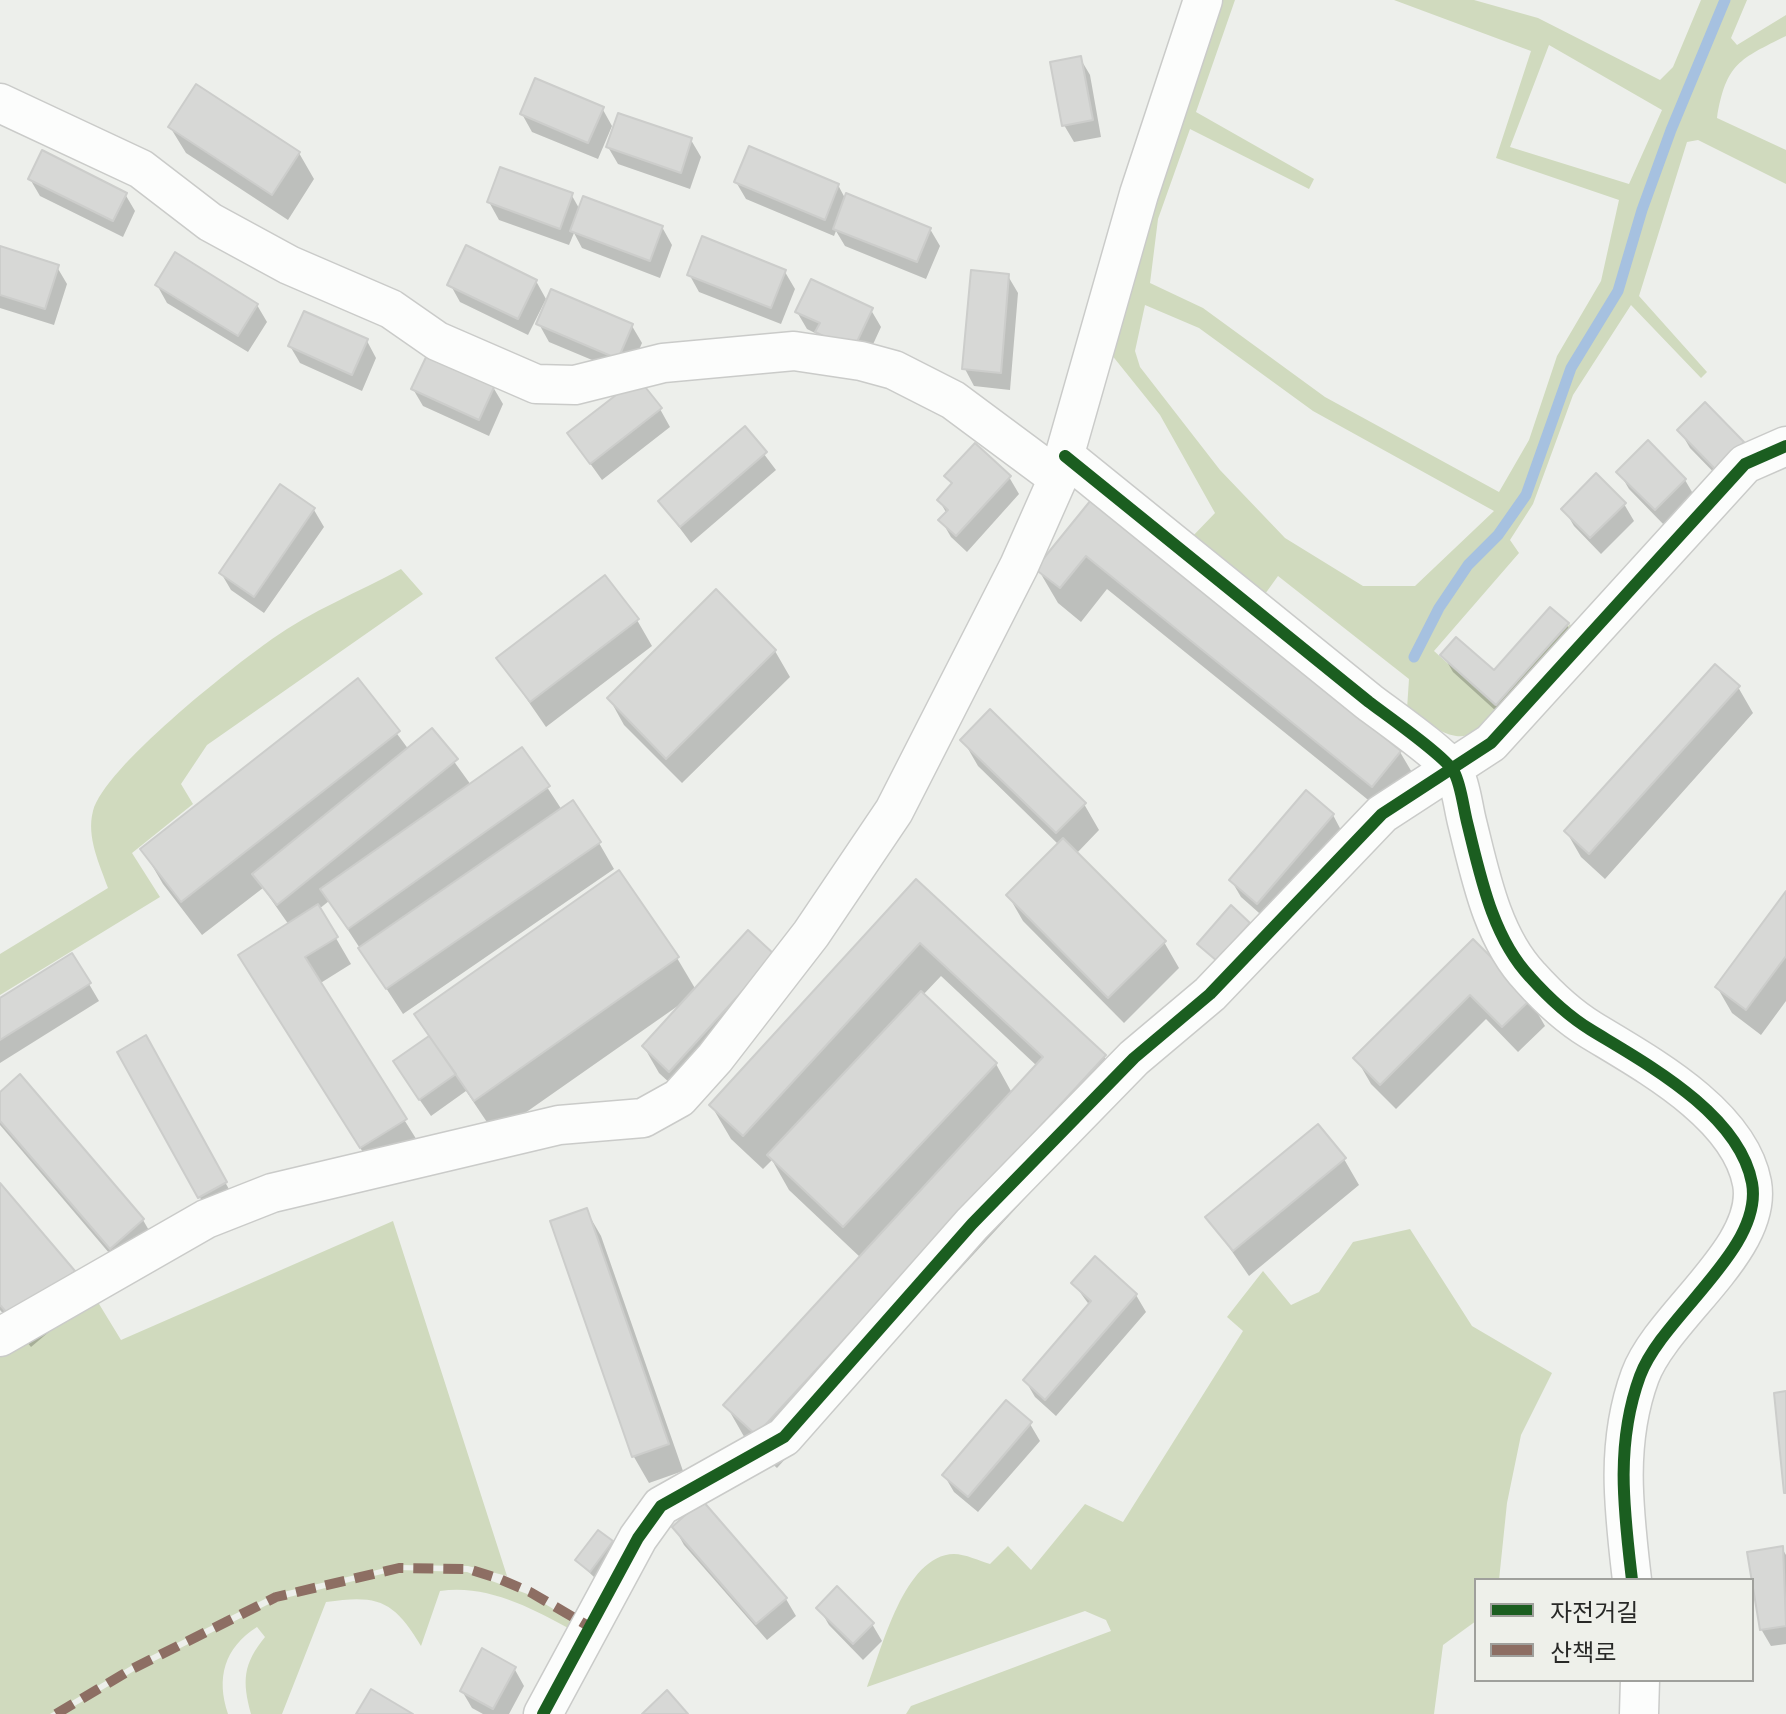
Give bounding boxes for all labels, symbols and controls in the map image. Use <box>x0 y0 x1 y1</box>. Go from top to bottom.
legend <box>1474 1578 1754 1682</box>
text: 자전거길 <box>1550 1598 1638 1627</box>
text: 산책로 <box>1550 1638 1616 1667</box>

